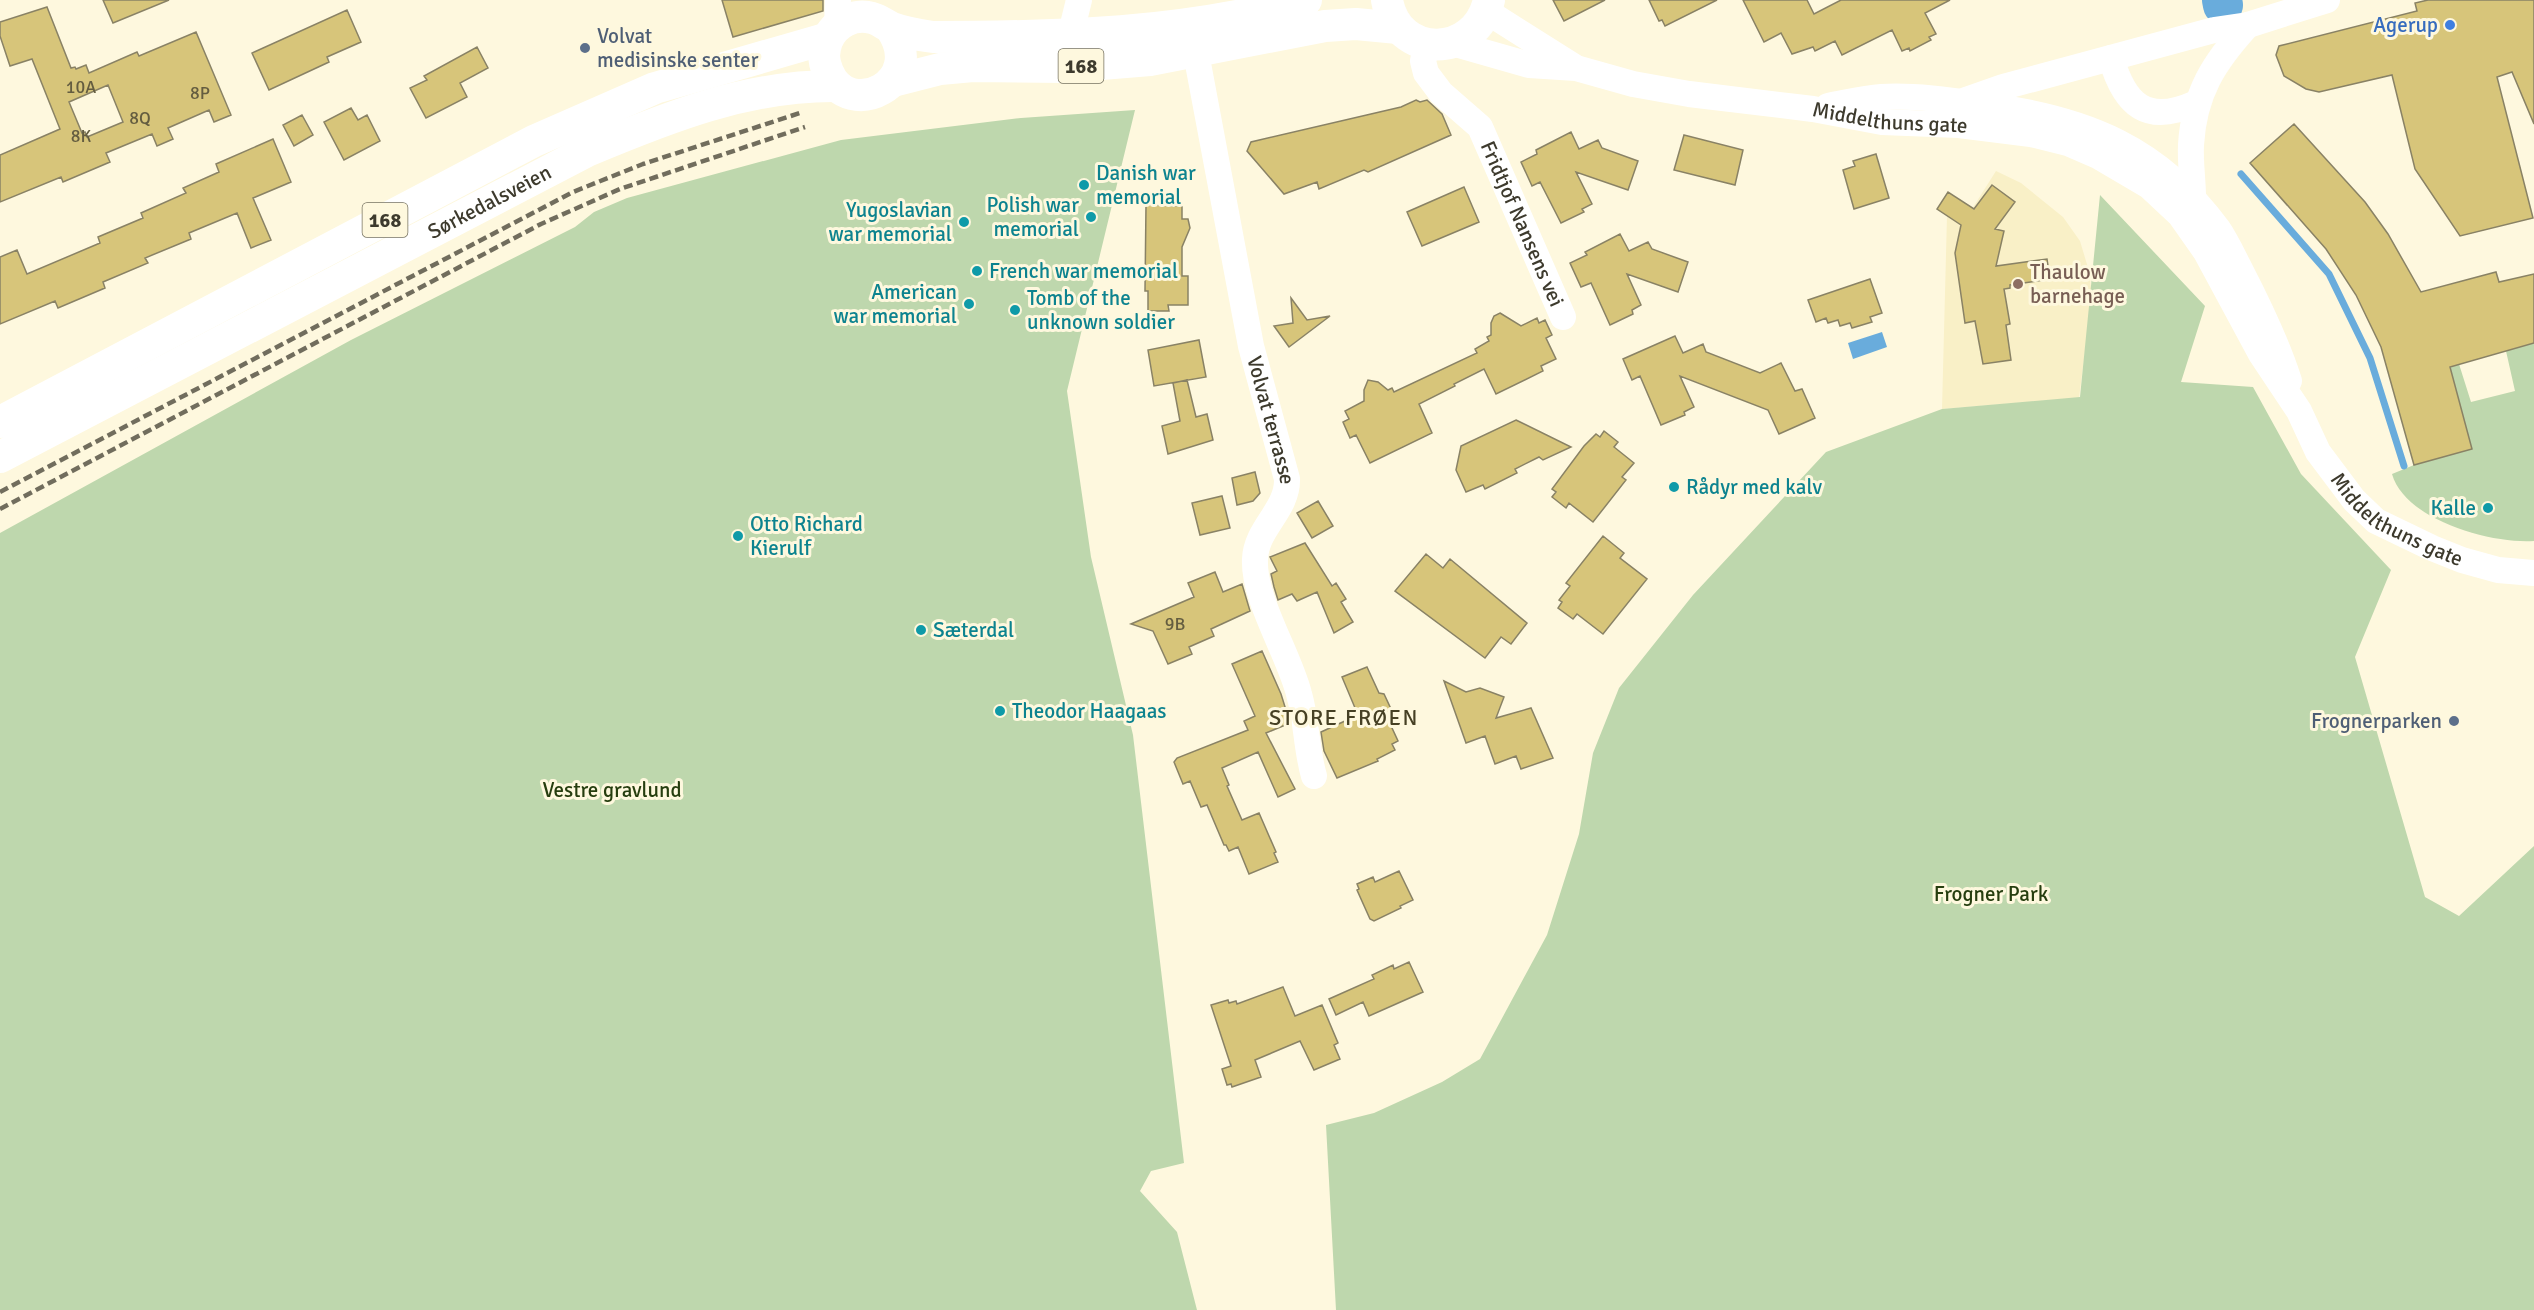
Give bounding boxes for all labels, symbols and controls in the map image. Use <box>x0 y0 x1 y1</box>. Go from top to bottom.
place label: Agerup <box>2373 12 2438 38</box>
marker: Agerup <box>2443 18 2457 32</box>
place label: Volvat medisinske senter <box>597 23 759 73</box>
marker: Volvat medisinske senter <box>578 41 592 55</box>
road number: 168 <box>1058 49 1104 83</box>
house number: 10A <box>66 76 96 98</box>
house number: 8P <box>190 82 210 104</box>
street label: Middelthuns gate <box>1810 96 1969 139</box>
house number: 8Q <box>129 107 151 129</box>
house number: 8K <box>71 125 91 147</box>
street label: Fridtjof Nansens vei <box>1475 137 1570 311</box>
street label: Sørkedalsveien <box>423 159 556 245</box>
place label: Danish war memorial <box>1096 160 1196 210</box>
marker: Danish war memorial <box>1077 178 1091 192</box>
place label: Polish war memorial <box>986 192 1079 242</box>
place label: Yugoslavian war memorial <box>829 197 952 247</box>
road number: 168 <box>362 203 408 237</box>
marker: Polish war memorial <box>1084 210 1098 224</box>
marker: Yugoslavian war memorial <box>957 215 971 229</box>
place label: French war memorial <box>989 258 1178 284</box>
place label: Thaulow barnehage <box>2030 259 2125 309</box>
marker: French war memorial <box>970 264 984 278</box>
marker: Thaulow barnehage <box>2011 277 2025 291</box>
place label: American war memorial <box>834 279 957 329</box>
place label: Tomb of the unknown soldier <box>1027 285 1175 335</box>
marker: American war memorial <box>962 297 976 311</box>
marker: Tomb of the unknown soldier <box>1008 303 1022 317</box>
street label: Volvat terrasse <box>1241 353 1300 485</box>
street label: Middelthuns gate <box>2325 467 2467 572</box>
place label: Rådyr med kalv <box>1686 474 1822 500</box>
marker: Rådyr med kalv <box>1667 480 1681 494</box>
place label: Kalle <box>2430 495 2476 521</box>
marker: Kalle <box>2481 501 2495 515</box>
place label: Otto Richard Kierulf <box>750 511 863 561</box>
marker: Otto Richard Kierulf <box>731 529 745 543</box>
house number: 9B <box>1165 613 1185 635</box>
place label: Sæterdal <box>933 617 1014 643</box>
marker: Sæterdal <box>914 623 928 637</box>
place label: Theodor Haagaas <box>1012 698 1167 724</box>
marker: Theodor Haagaas <box>993 704 1007 718</box>
district label: STORE FRØEN <box>1269 704 1419 731</box>
place label: Frognerparken <box>2311 708 2442 734</box>
marker: Frognerparken <box>2447 714 2461 728</box>
park label: Vestre gravlund <box>542 777 682 803</box>
park label: Frogner Park <box>1934 881 2049 907</box>

